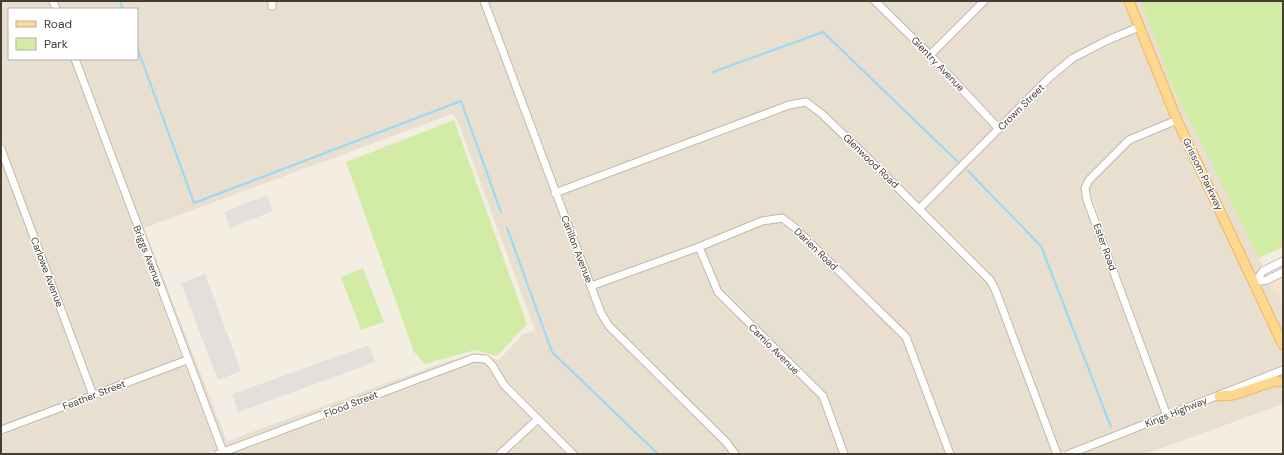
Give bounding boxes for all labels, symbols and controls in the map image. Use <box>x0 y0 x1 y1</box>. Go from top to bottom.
legend <box>8 8 138 60</box>
text: Road <box>44 16 72 32</box>
street label: Glentry Avenue <box>909 34 968 94</box>
text: Park <box>44 36 68 52</box>
street label: Crown Street <box>995 81 1047 133</box>
street label: Glenwood Road <box>840 131 902 191</box>
street label: Grissom Parkway <box>1180 136 1226 213</box>
street label: Carillon Avenue <box>558 213 596 285</box>
street label: Ester Road <box>1090 221 1120 273</box>
street label: Briggs Avenue <box>130 223 166 289</box>
street label: Darien Road <box>791 225 841 273</box>
street label: Carlowe Avenue <box>28 235 66 309</box>
street label: Camio Avenue <box>746 321 802 377</box>
street label: Feather Street <box>61 377 127 413</box>
street label: Flood Street <box>322 388 380 420</box>
street label: Kings Highway <box>1143 393 1209 430</box>

